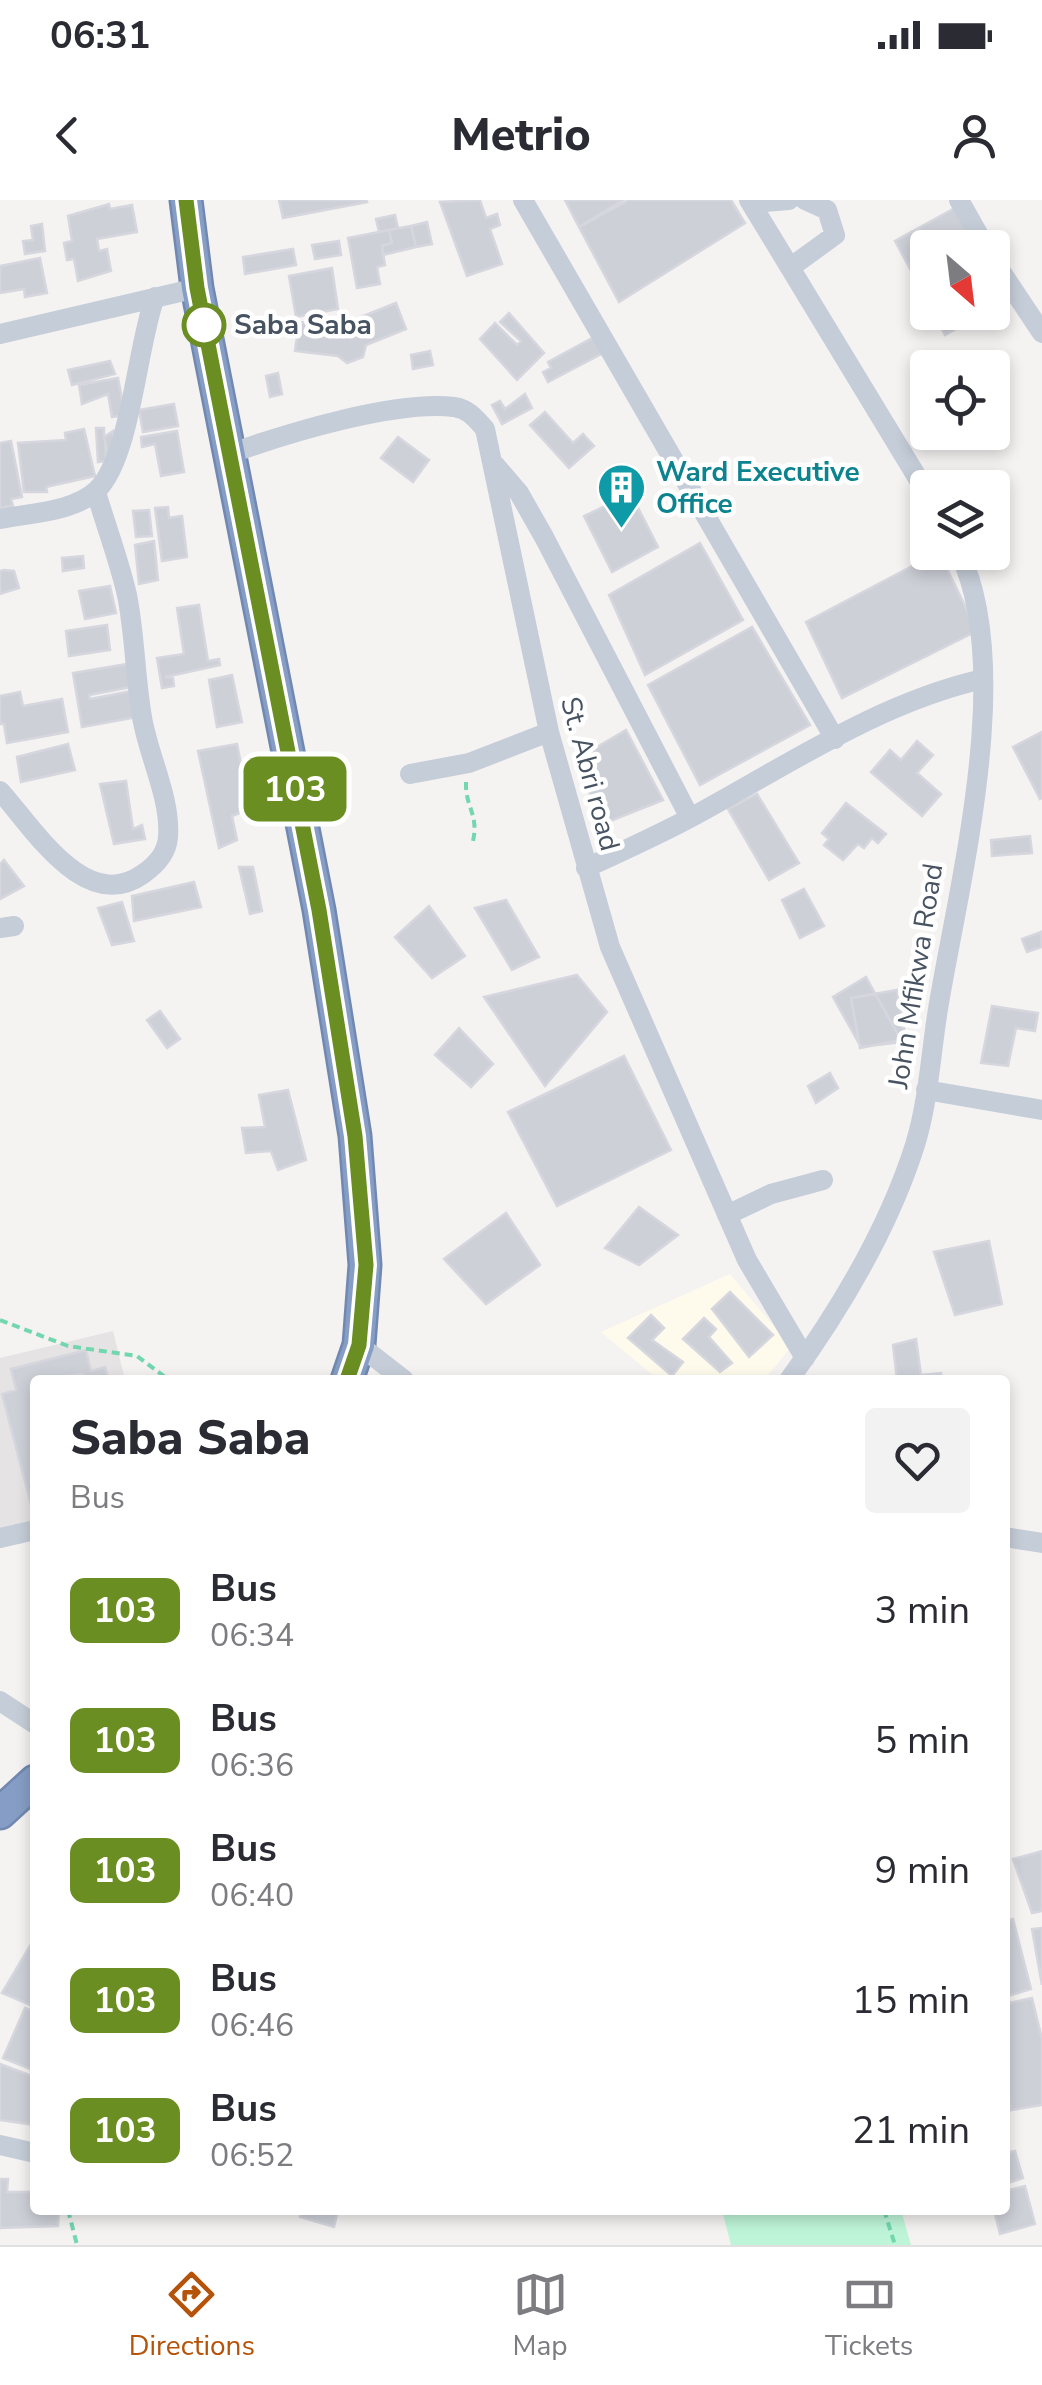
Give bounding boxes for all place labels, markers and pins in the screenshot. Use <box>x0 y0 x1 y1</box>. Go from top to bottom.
marker: Saba Saba <box>183 304 225 346</box>
place label: Saba Saba <box>234 306 372 344</box>
place label: Ward Executive Office <box>656 453 860 523</box>
building icon: Ward Executive Office <box>595 462 647 530</box>

